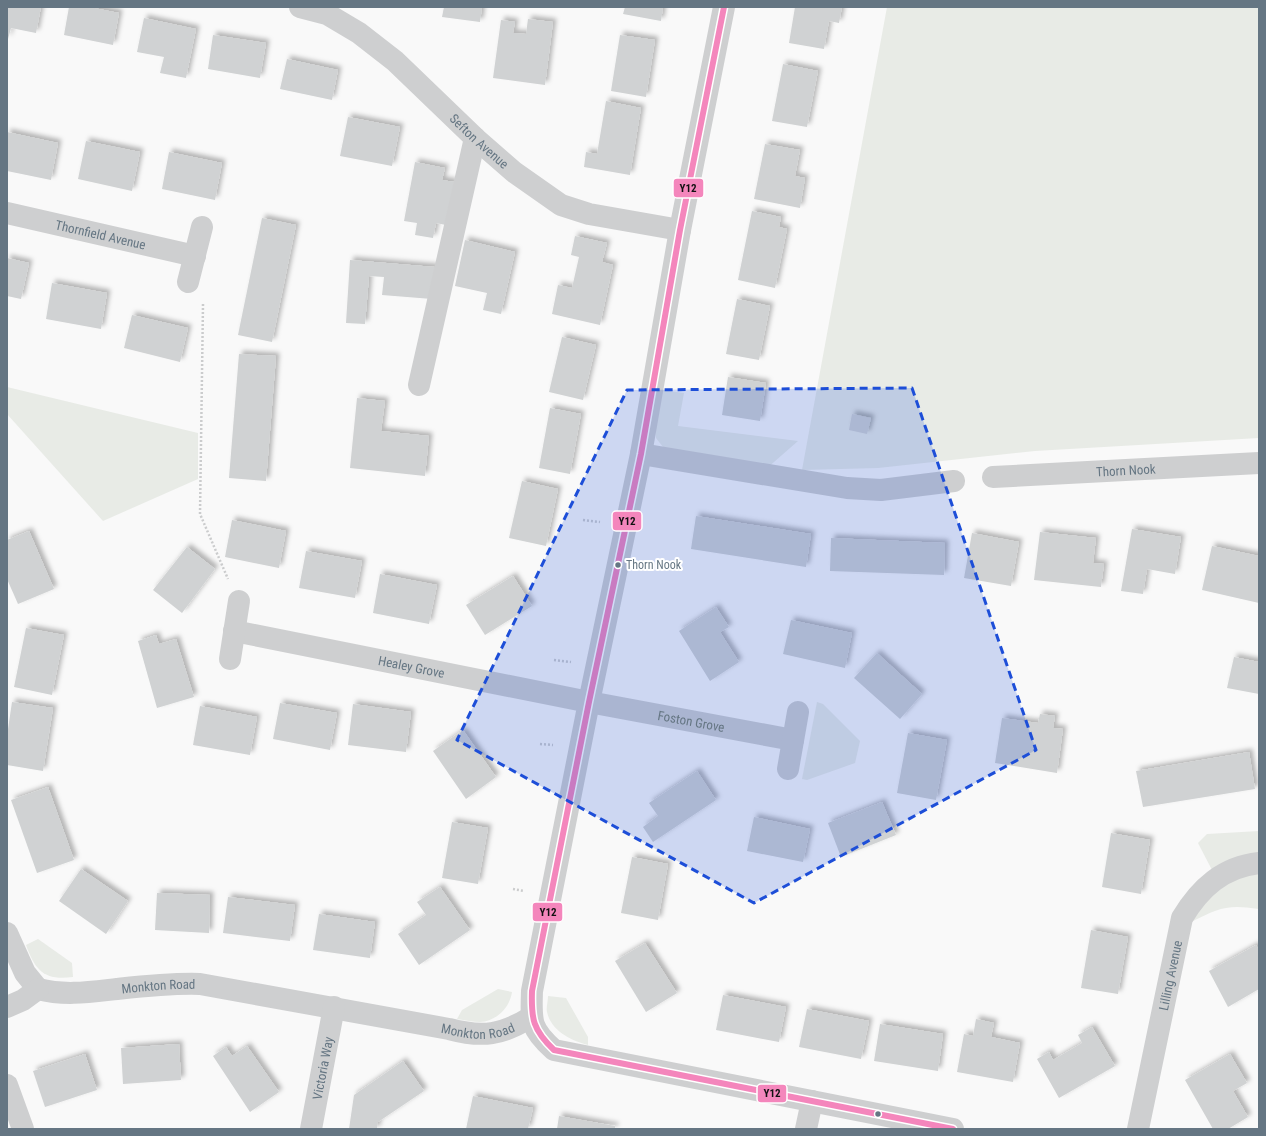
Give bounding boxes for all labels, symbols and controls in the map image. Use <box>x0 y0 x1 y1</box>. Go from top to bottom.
street label: Sefton Avenue <box>447 111 512 171</box>
line badge: Y12 <box>673 178 704 198</box>
text: Y12 <box>679 182 697 195</box>
street label: Thornfield Avenue <box>54 217 147 252</box>
street label: Thorn Nook <box>1096 461 1156 479</box>
line badge: Y12 <box>612 511 642 531</box>
text: Y12 <box>618 515 636 528</box>
place label: Thorn Nook <box>626 558 682 572</box>
marker: Thorn Nook <box>613 560 623 570</box>
street label: Healey Grove <box>377 653 446 680</box>
street label: Foston Grove <box>657 707 726 735</box>
line badge: Y12 <box>532 902 563 922</box>
text: Y12 <box>539 906 557 919</box>
street label: Lilling Avenue <box>1155 939 1185 1012</box>
street label: Monkton Road <box>121 976 195 996</box>
street label: Monkton Road <box>440 1020 517 1041</box>
street label: Victoria Way <box>309 1035 336 1101</box>
line badge: Y12 <box>757 1084 787 1103</box>
text: Y12 <box>763 1087 781 1100</box>
unlabelled marker <box>873 1109 883 1119</box>

